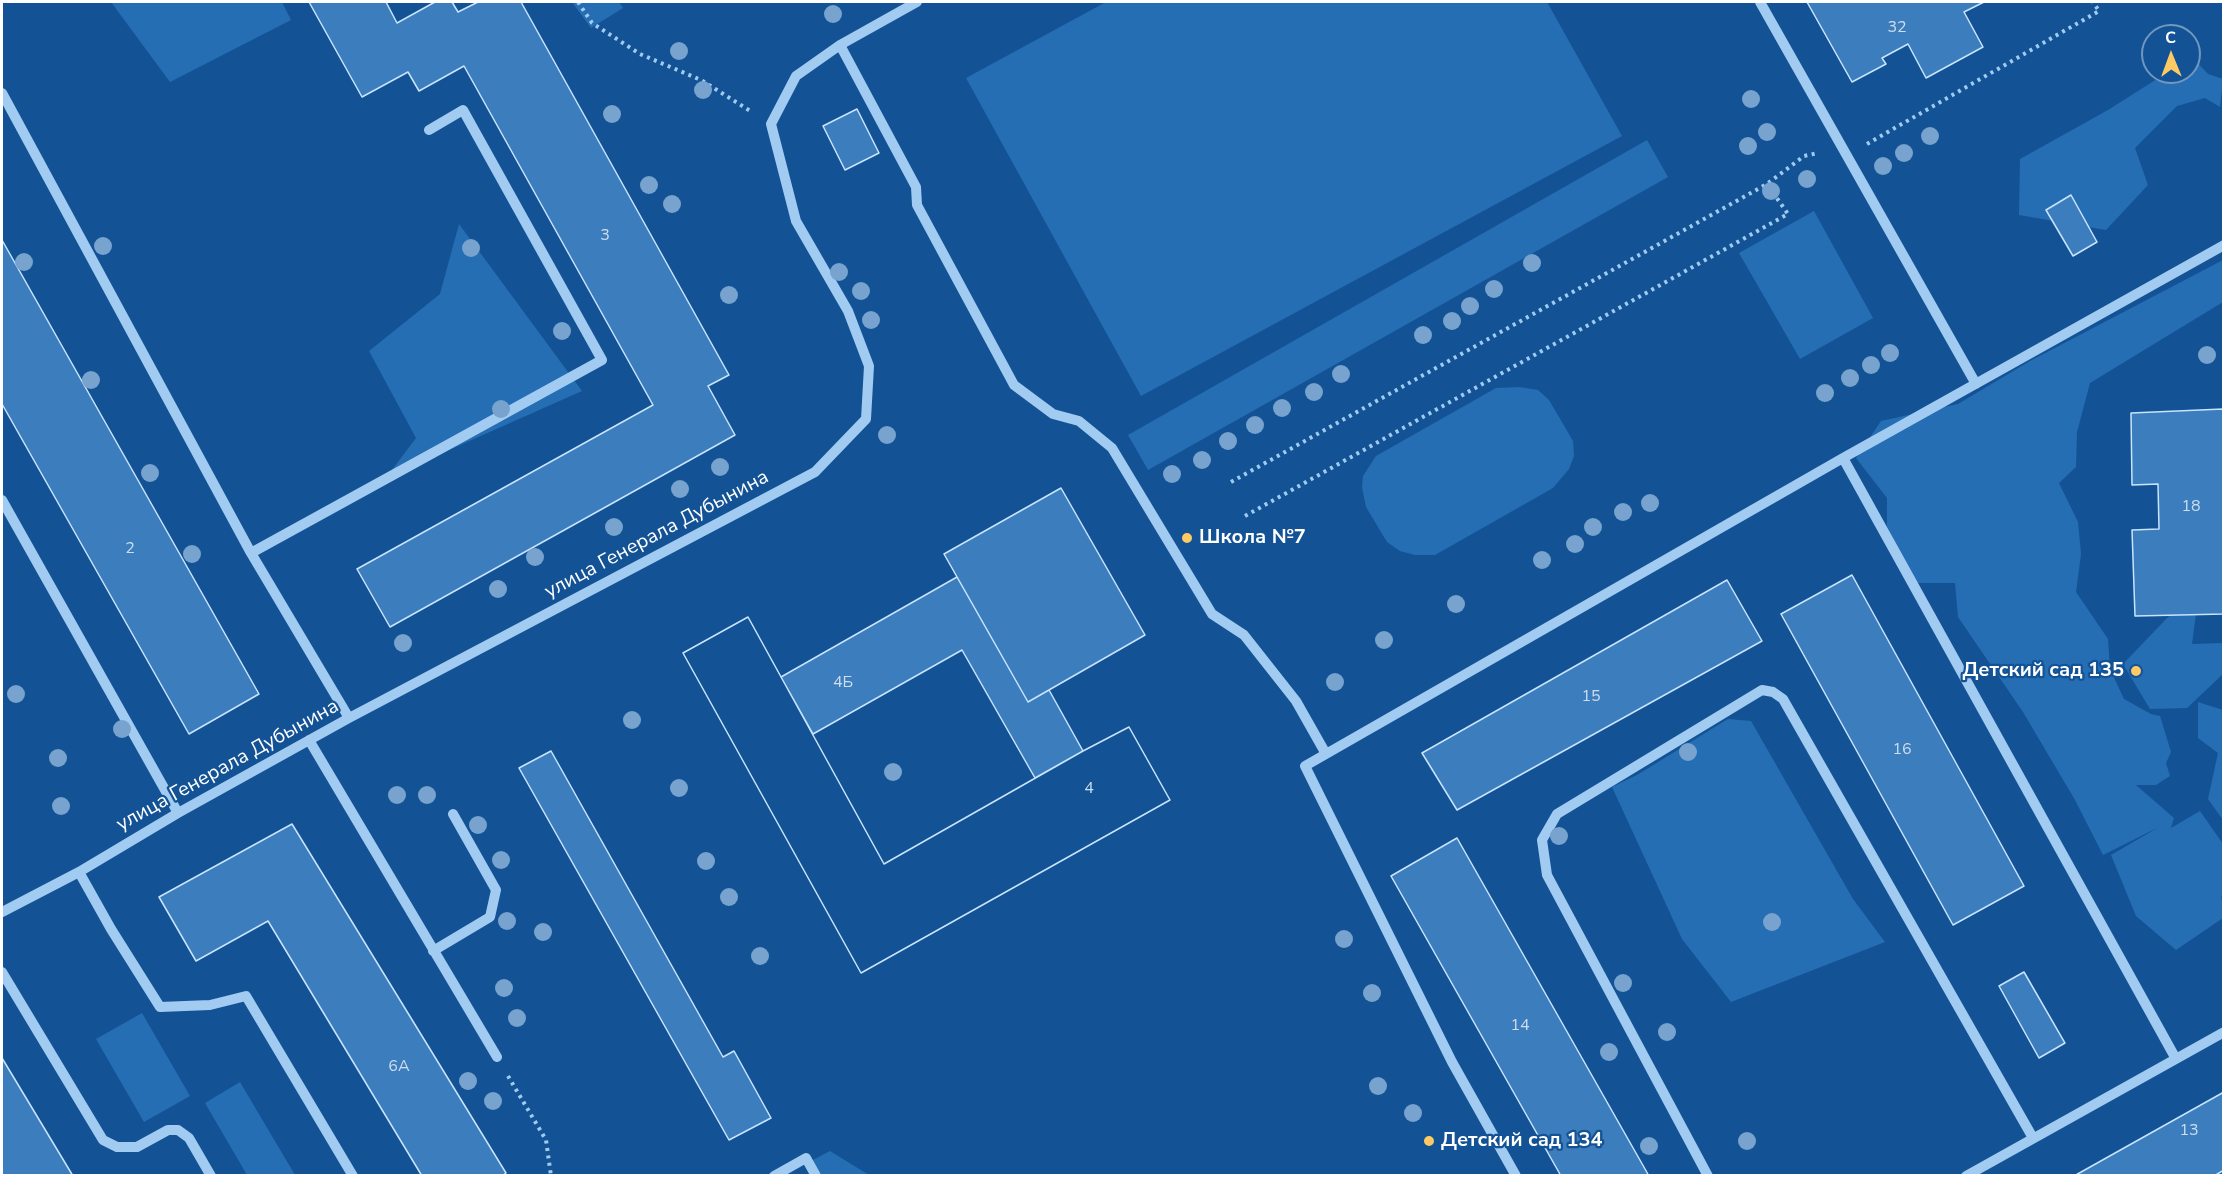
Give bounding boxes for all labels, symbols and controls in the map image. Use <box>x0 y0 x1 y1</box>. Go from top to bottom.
house number: 32 <box>1887 18 1907 38</box>
north arrow <box>2141 24 2201 84</box>
text: С <box>2165 27 2176 49</box>
house number: 3 <box>600 226 610 246</box>
street label: улица Генерала Дубынина <box>541 466 773 604</box>
house number: 18 <box>2181 497 2201 517</box>
place label: Школа №7 <box>1199 526 1306 550</box>
marker: Школа №7 <box>1180 531 1194 545</box>
house number: 2 <box>125 539 135 559</box>
place label: Детский сад 135 <box>1962 659 2124 683</box>
marker: Детский сад 135 <box>2129 664 2143 678</box>
house number: 4Б <box>833 673 853 693</box>
house number: 15 <box>1581 687 1601 707</box>
street label: улица Генерала Дубынина <box>113 695 343 837</box>
house number: 16 <box>1892 740 1912 760</box>
house number: 4 <box>1084 779 1094 799</box>
house number: 14 <box>1510 1016 1530 1036</box>
house number: 6А <box>388 1057 410 1077</box>
house number: 13 <box>2179 1121 2199 1141</box>
place label: Детский сад 134 <box>1441 1129 1603 1153</box>
marker: Детский сад 134 <box>1422 1134 1436 1148</box>

